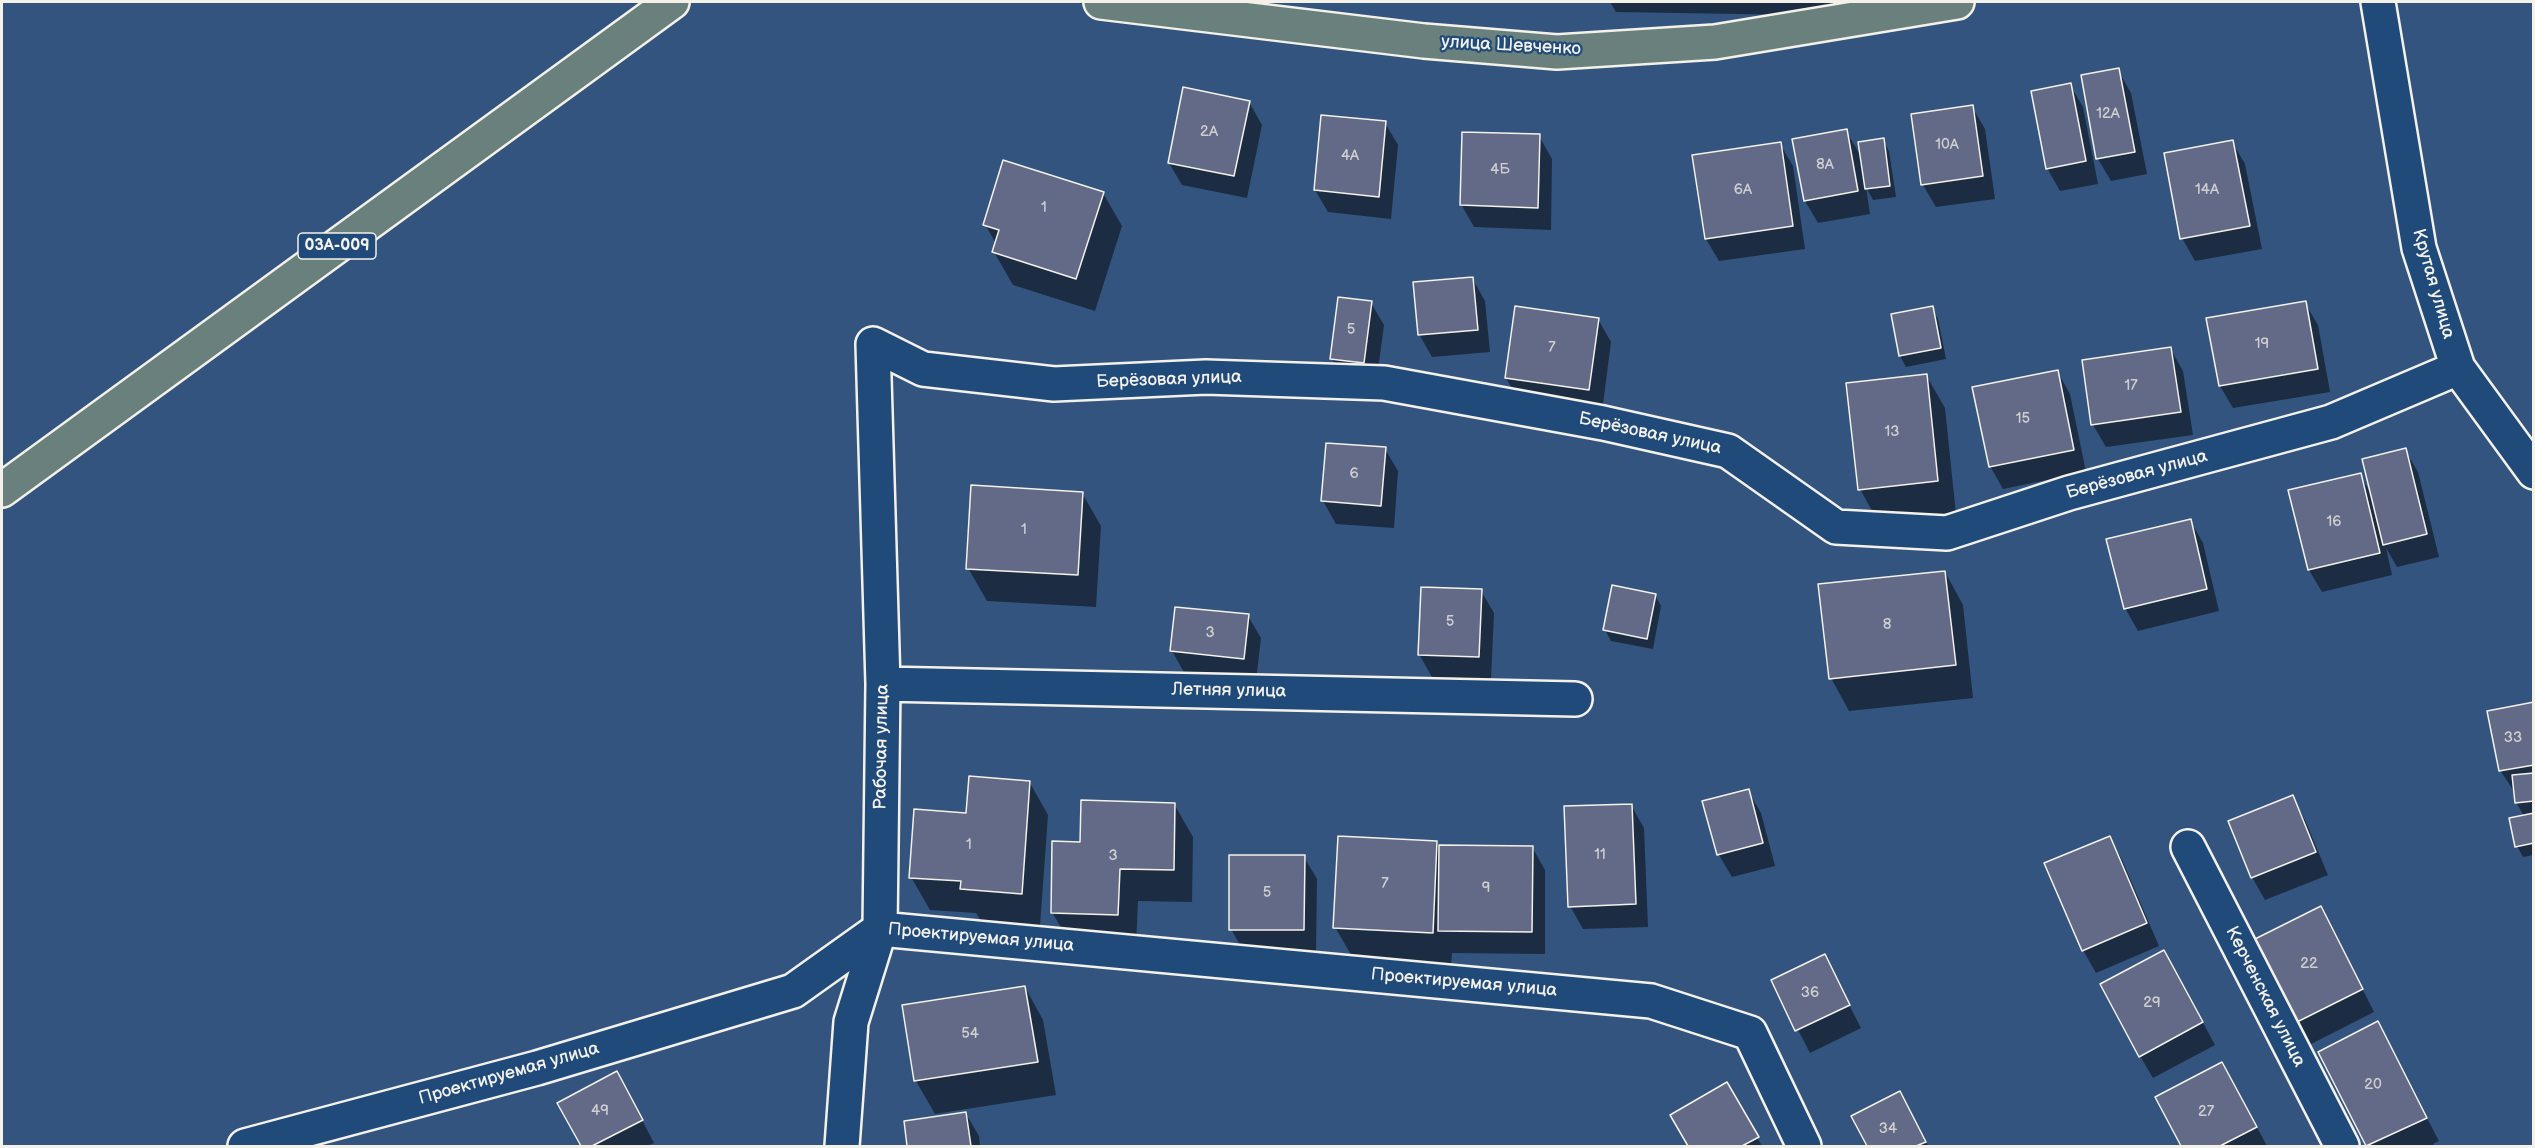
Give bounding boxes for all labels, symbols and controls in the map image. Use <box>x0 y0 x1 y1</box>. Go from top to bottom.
street label: улица Шевченко <box>1441 32 1581 60</box>
house number: 12А <box>2096 105 2120 123</box>
house number: 2А <box>1200 123 1218 141</box>
house number: 10А <box>1935 136 1959 154</box>
house number: 4А <box>1341 147 1359 165</box>
house number: 8А <box>1816 156 1834 174</box>
house number: 4Б <box>1490 161 1510 179</box>
house number: 6А <box>1734 181 1752 199</box>
house number: 14А <box>2195 181 2219 199</box>
house number: 1 <box>1041 199 1047 217</box>
street label: Крутая улица <box>2407 227 2459 341</box>
road number: 03А-009 <box>298 233 376 259</box>
house number: 5 <box>1347 321 1355 339</box>
house number: 19 <box>2255 335 2269 353</box>
house number: 7 <box>1548 339 1556 357</box>
street label: Берёзовая улица <box>1096 367 1242 393</box>
house number: 17 <box>2124 377 2138 395</box>
street label: Берёзовая улица <box>1577 408 1723 460</box>
house number: 15 <box>2016 410 2030 428</box>
house number: 13 <box>1884 423 1900 441</box>
street label: Берёзовая улица <box>2064 446 2210 504</box>
house number: 6 <box>1349 465 1359 483</box>
house number: 16 <box>2327 513 2341 531</box>
house number: 1 <box>1021 521 1027 539</box>
house number: 5 <box>1446 613 1454 631</box>
house number: 8 <box>1883 616 1891 634</box>
house number: 3 <box>1205 624 1215 642</box>
street label: Летняя улица <box>1171 679 1287 703</box>
street label: Рабочая улица <box>870 684 894 810</box>
house number: 33 <box>2504 729 2522 747</box>
house number: 1 <box>966 836 972 854</box>
house number: 11 <box>1594 846 1606 864</box>
house number: 3 <box>1108 847 1118 865</box>
house number: 7 <box>1381 875 1389 893</box>
house number: 9 <box>1482 879 1490 897</box>
house number: 5 <box>1263 884 1271 902</box>
street label: Проектируемая улица <box>887 919 1075 957</box>
street label: Керченская улица <box>2220 923 2310 1071</box>
house number: 22 <box>2300 955 2318 973</box>
street label: Проектируемая улица <box>1370 964 1558 1002</box>
house number: 36 <box>1801 984 1819 1002</box>
house number: 29 <box>2143 994 2161 1012</box>
house number: 54 <box>961 1025 979 1043</box>
street label: Проектируемая улица <box>416 1038 602 1110</box>
house number: 20 <box>2364 1076 2382 1094</box>
house number: 49 <box>591 1102 609 1120</box>
house number: 27 <box>2198 1103 2214 1121</box>
house number: 34 <box>1879 1120 1897 1138</box>

